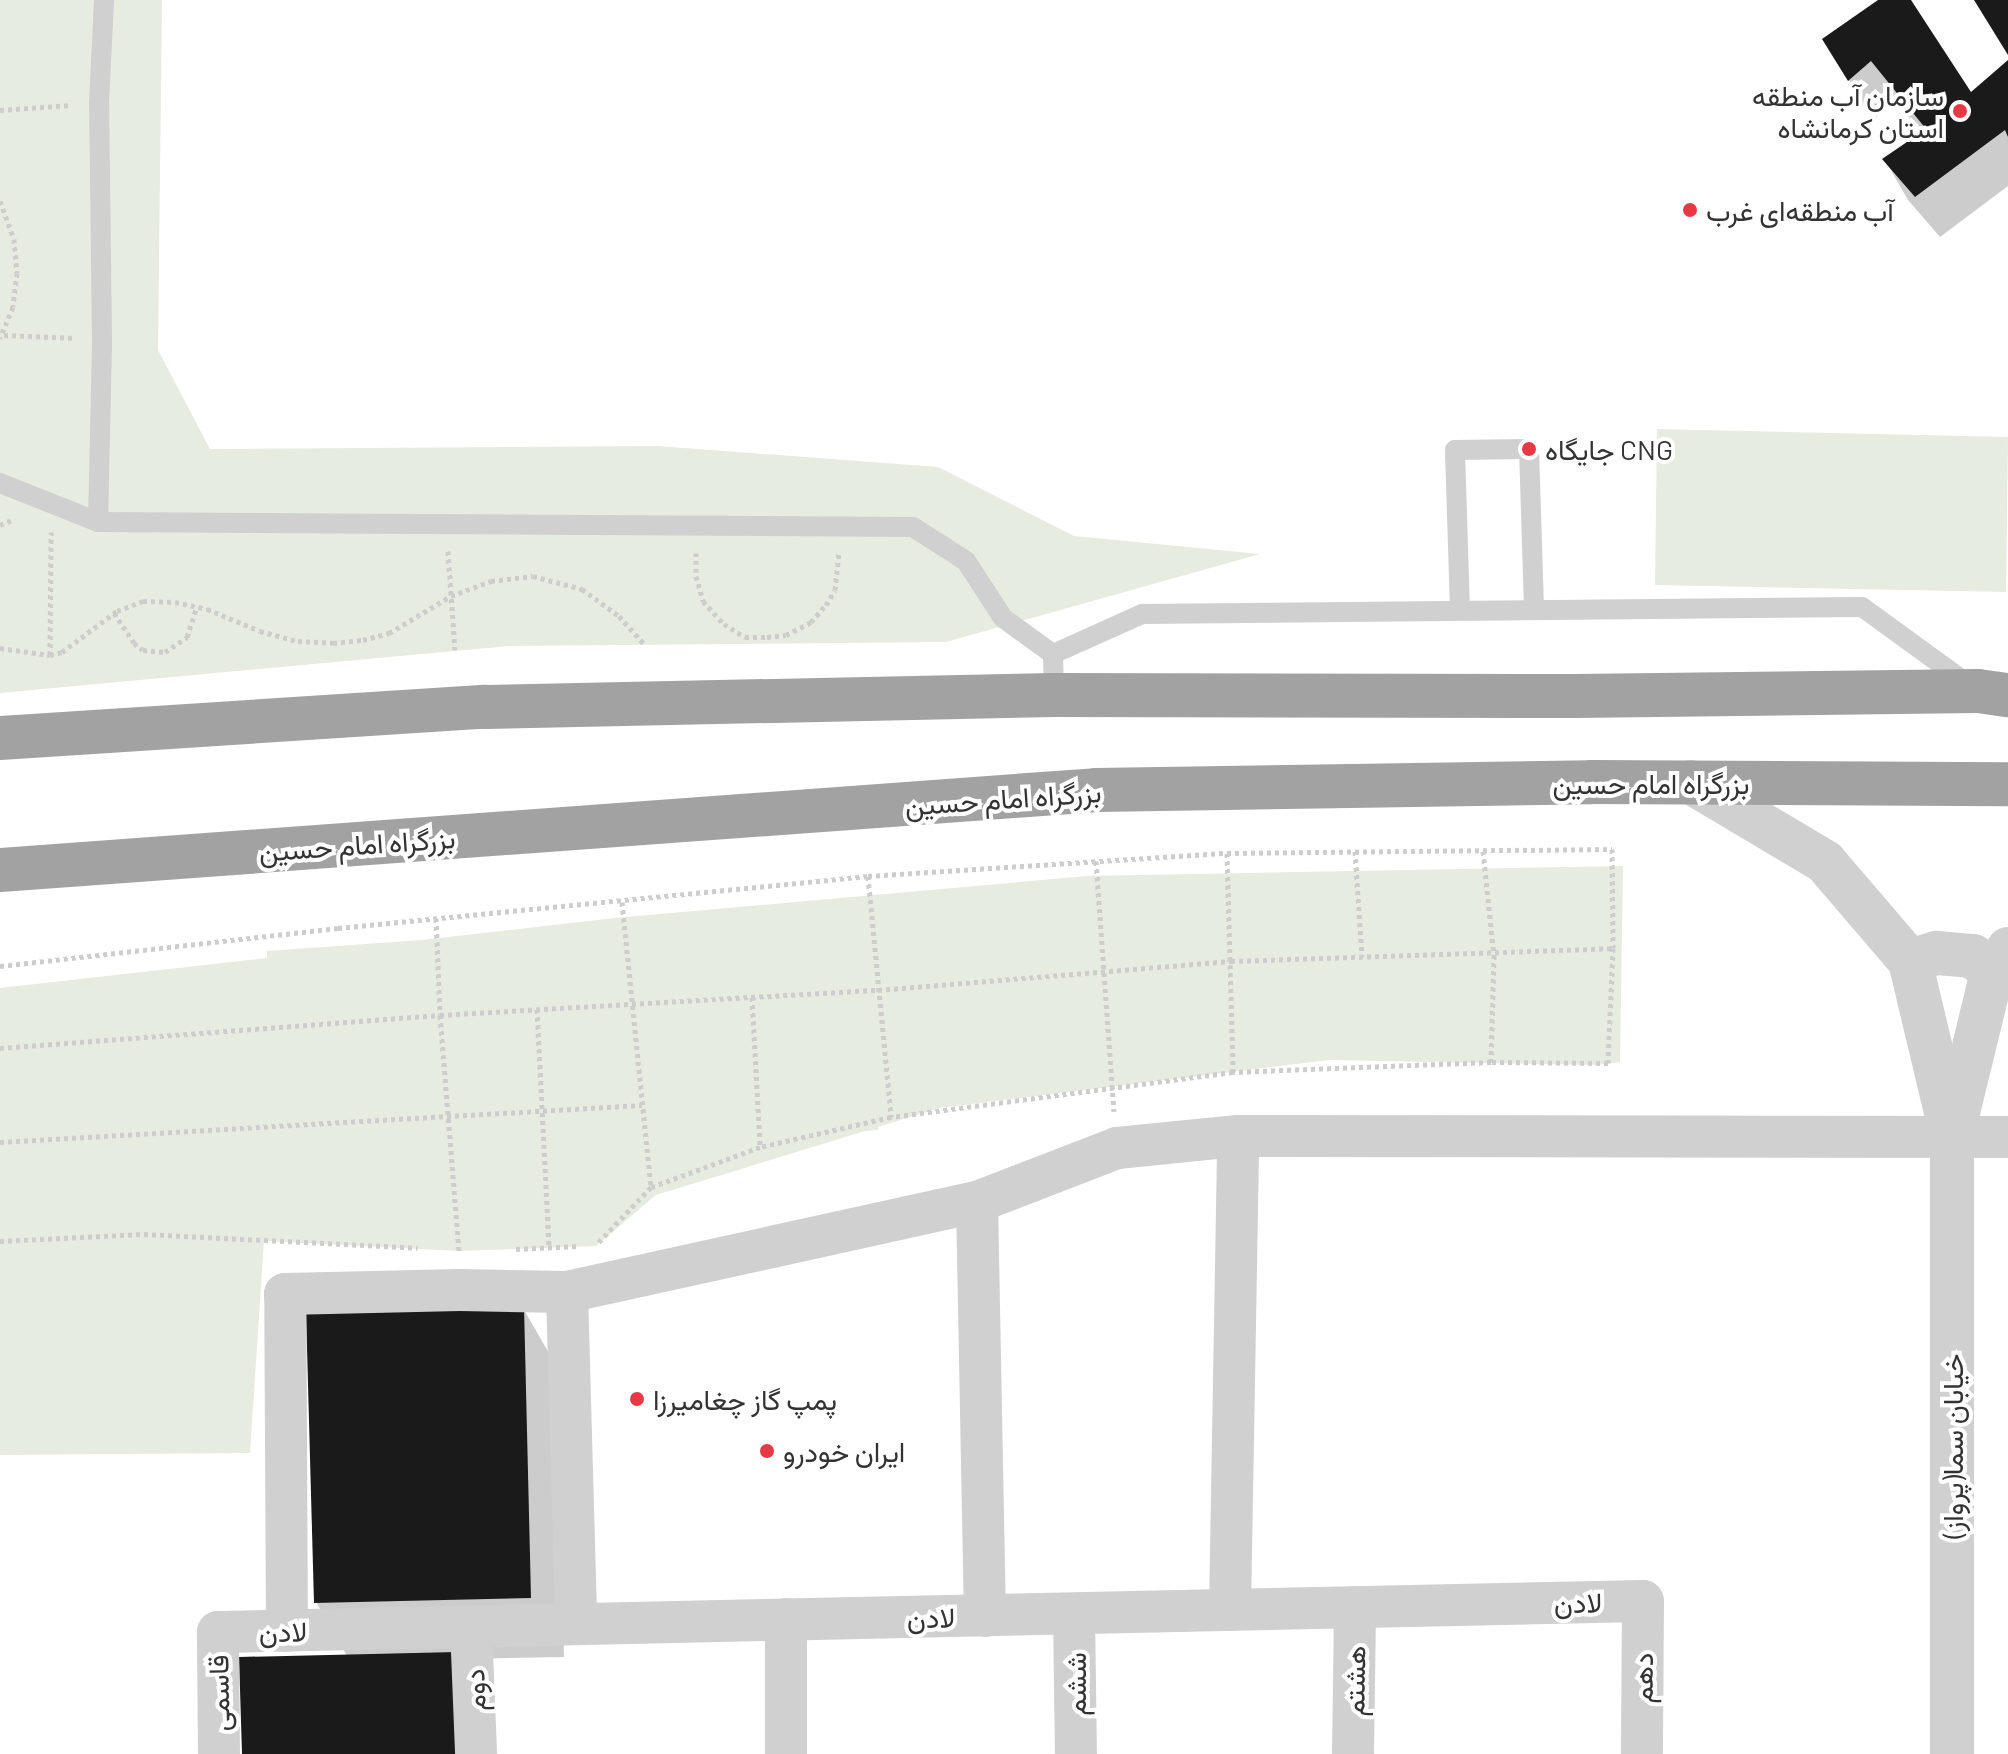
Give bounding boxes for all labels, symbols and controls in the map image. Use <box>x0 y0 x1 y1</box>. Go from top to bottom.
place label: سازمان آب منطقه استان کرمانشاه <box>1752 78 1944 144</box>
marker: سازمان آب منطقه استان کرمانشاه <box>1951 102 1969 120</box>
place label: آب منطقه‌ای غرب <box>1706 193 1894 227</box>
marker: آب منطقه‌ای غرب <box>1681 201 1699 219</box>
place label: جایگاه CNG <box>1545 432 1673 466</box>
marker: جایگاه CNG <box>1520 440 1538 458</box>
street label: بزرگراه امام حسین <box>1553 766 1749 800</box>
street label: بزرگراه امام حسین <box>904 774 1102 822</box>
street label: بزرگراه امام حسین <box>258 820 456 868</box>
street label: خیابان سما(پرواز) <box>1935 1353 1969 1539</box>
place label: پمپ گاز چغامیرزا <box>653 1382 837 1416</box>
marker: پمپ گاز چغامیرزا <box>628 1390 646 1408</box>
place label: ایران خودرو <box>783 1434 905 1468</box>
marker: ایران خودرو <box>758 1442 776 1460</box>
street label: لادن <box>1554 1585 1602 1619</box>
street label: لادن <box>907 1600 955 1634</box>
street label: لادن <box>259 1614 307 1648</box>
street label: هشتم <box>1337 1645 1371 1717</box>
street label: ششم <box>1058 1652 1092 1716</box>
street label: دهم <box>1625 1652 1659 1704</box>
street label: قاسمی <box>201 1654 235 1732</box>
street label: دوم <box>456 1668 492 1712</box>

